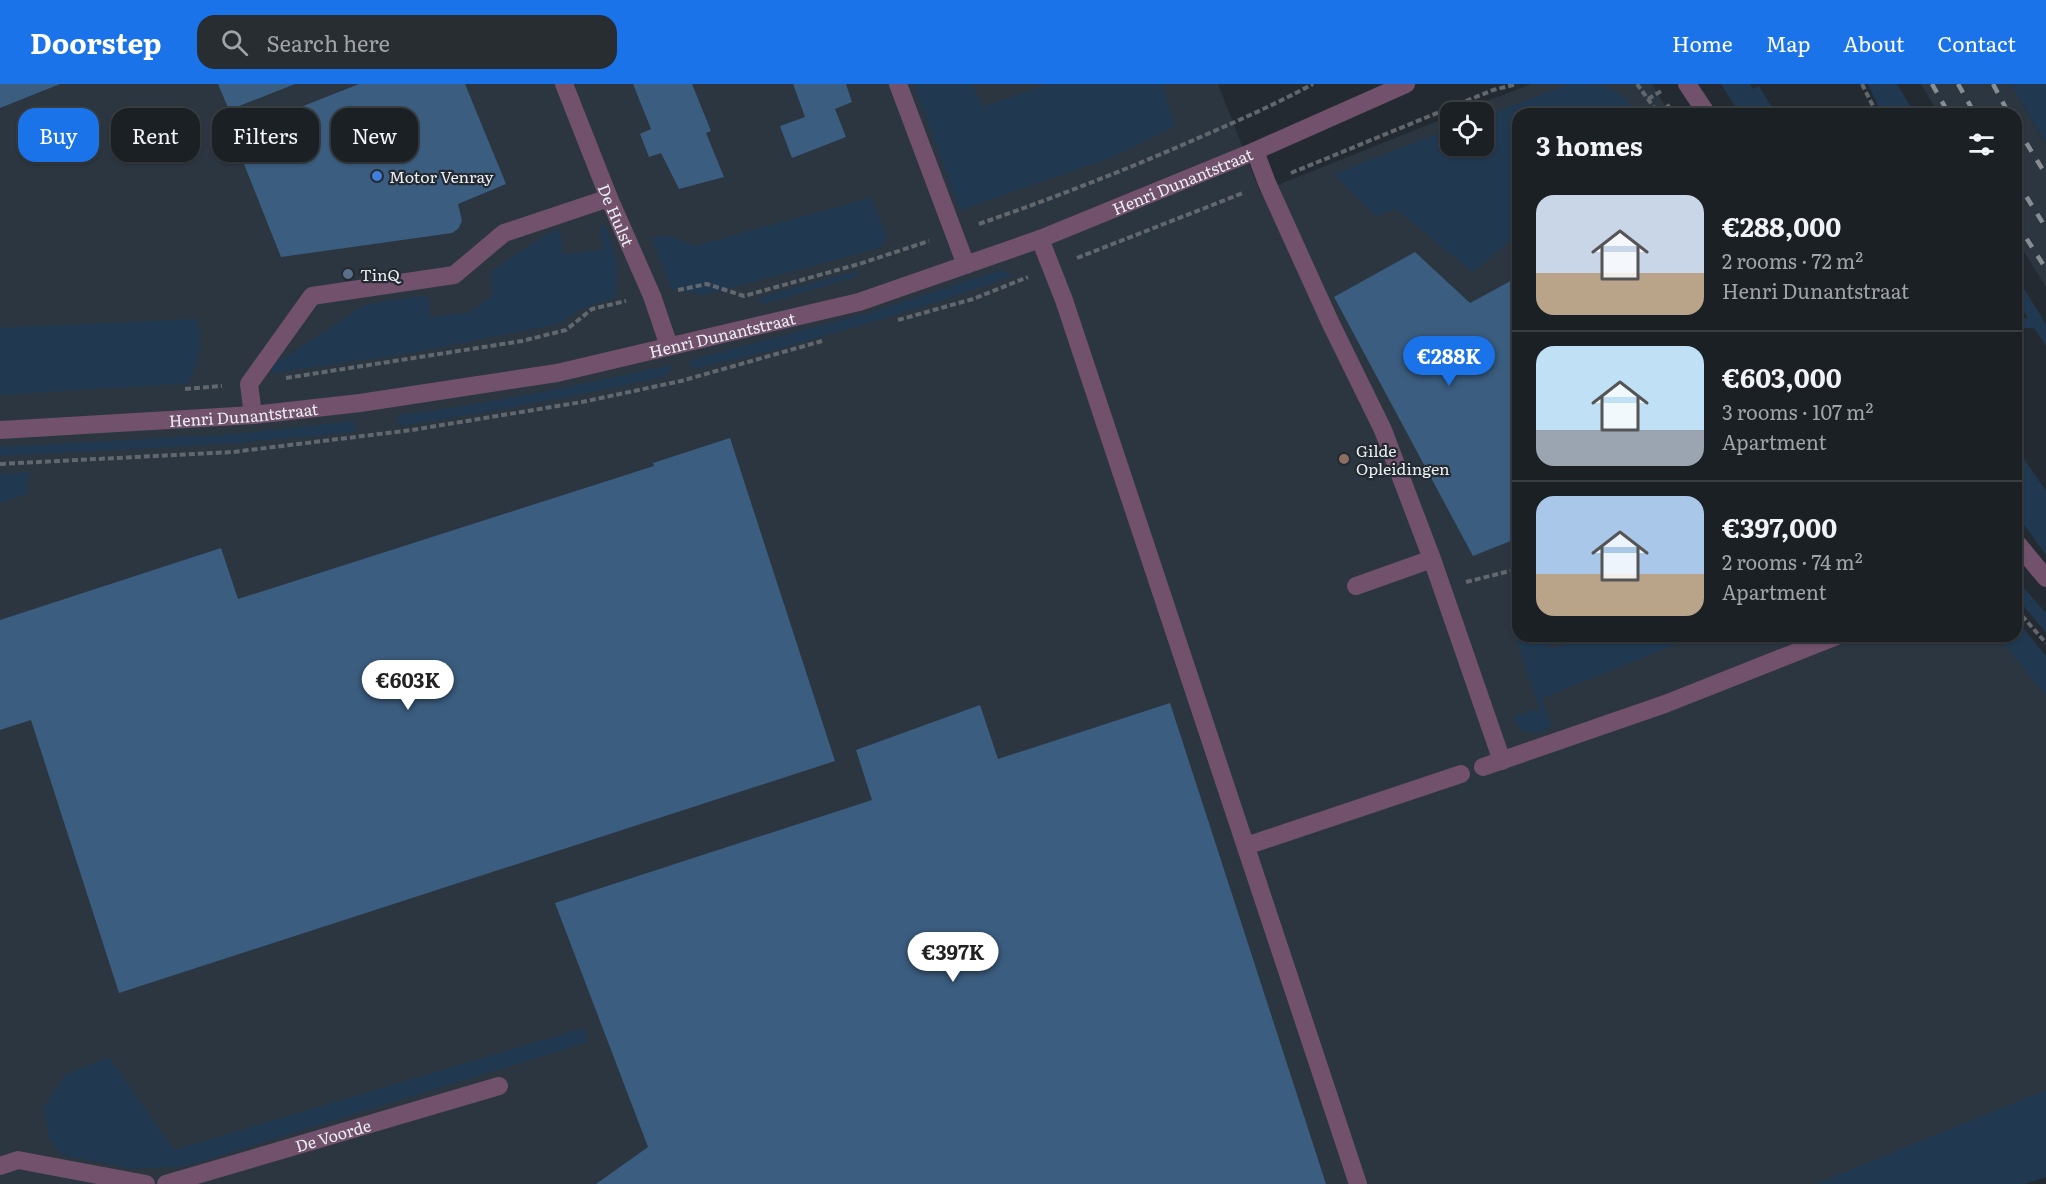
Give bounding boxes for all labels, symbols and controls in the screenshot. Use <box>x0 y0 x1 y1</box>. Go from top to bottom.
search box <box>197 15 617 69</box>
text: Doorstep <box>30 21 161 63</box>
icon: search <box>218 26 251 59</box>
text: Search here <box>266 26 390 59</box>
text: Home <box>1672 27 1733 58</box>
text: Map <box>1766 27 1810 58</box>
text: About <box>1843 27 1905 58</box>
text: Contact <box>1938 27 2016 58</box>
map controls <box>1440 102 1494 156</box>
button: locate <box>1440 102 1494 156</box>
chip: Buy <box>18 108 99 162</box>
chip: Rent <box>111 108 200 162</box>
chip: Filters <box>212 108 319 162</box>
chip: New <box>331 108 418 162</box>
text: 3 homes <box>1536 125 1643 164</box>
icon: filters <box>1965 128 1998 161</box>
street label: Henri Dunantstraat <box>1108 141 1257 220</box>
place label: Motor Venray <box>389 164 494 188</box>
marker: Motor Venray <box>370 169 384 183</box>
street label: De Hulst <box>593 180 641 250</box>
text: €288,000 <box>1722 206 1841 245</box>
icon: home <box>1584 219 1656 291</box>
text: 2 rooms · 72 m² <box>1722 245 1863 275</box>
place label: TinQ <box>360 262 403 286</box>
marker: TinQ <box>341 267 355 281</box>
text: Henri Dunantstraat <box>1722 275 1909 305</box>
street label: Henri Dunantstraat <box>646 305 798 363</box>
pin: €288K <box>1407 336 1491 387</box>
text: €288K <box>1417 340 1481 370</box>
text: €603,000 <box>1722 357 1842 396</box>
icon: home <box>1584 370 1656 442</box>
street label: Henri Dunantstraat <box>168 396 320 432</box>
text: 3 rooms · 107 m² <box>1722 396 1873 426</box>
text: Apartment <box>1722 426 1827 456</box>
place label: Gilde Opleidingen <box>1356 438 1450 480</box>
marker: Gilde Opleidingen <box>1337 452 1351 466</box>
text: €397,000 <box>1722 507 1837 546</box>
icon: home <box>1584 520 1656 592</box>
text: 2 rooms · 74 m² <box>1722 546 1863 576</box>
text: Apartment <box>1722 576 1827 606</box>
pin: €603K <box>366 660 450 711</box>
text: €603K <box>376 664 440 694</box>
pin: €397K <box>911 932 995 983</box>
text: €397K <box>922 936 984 966</box>
street label: De Voorde <box>292 1112 374 1157</box>

